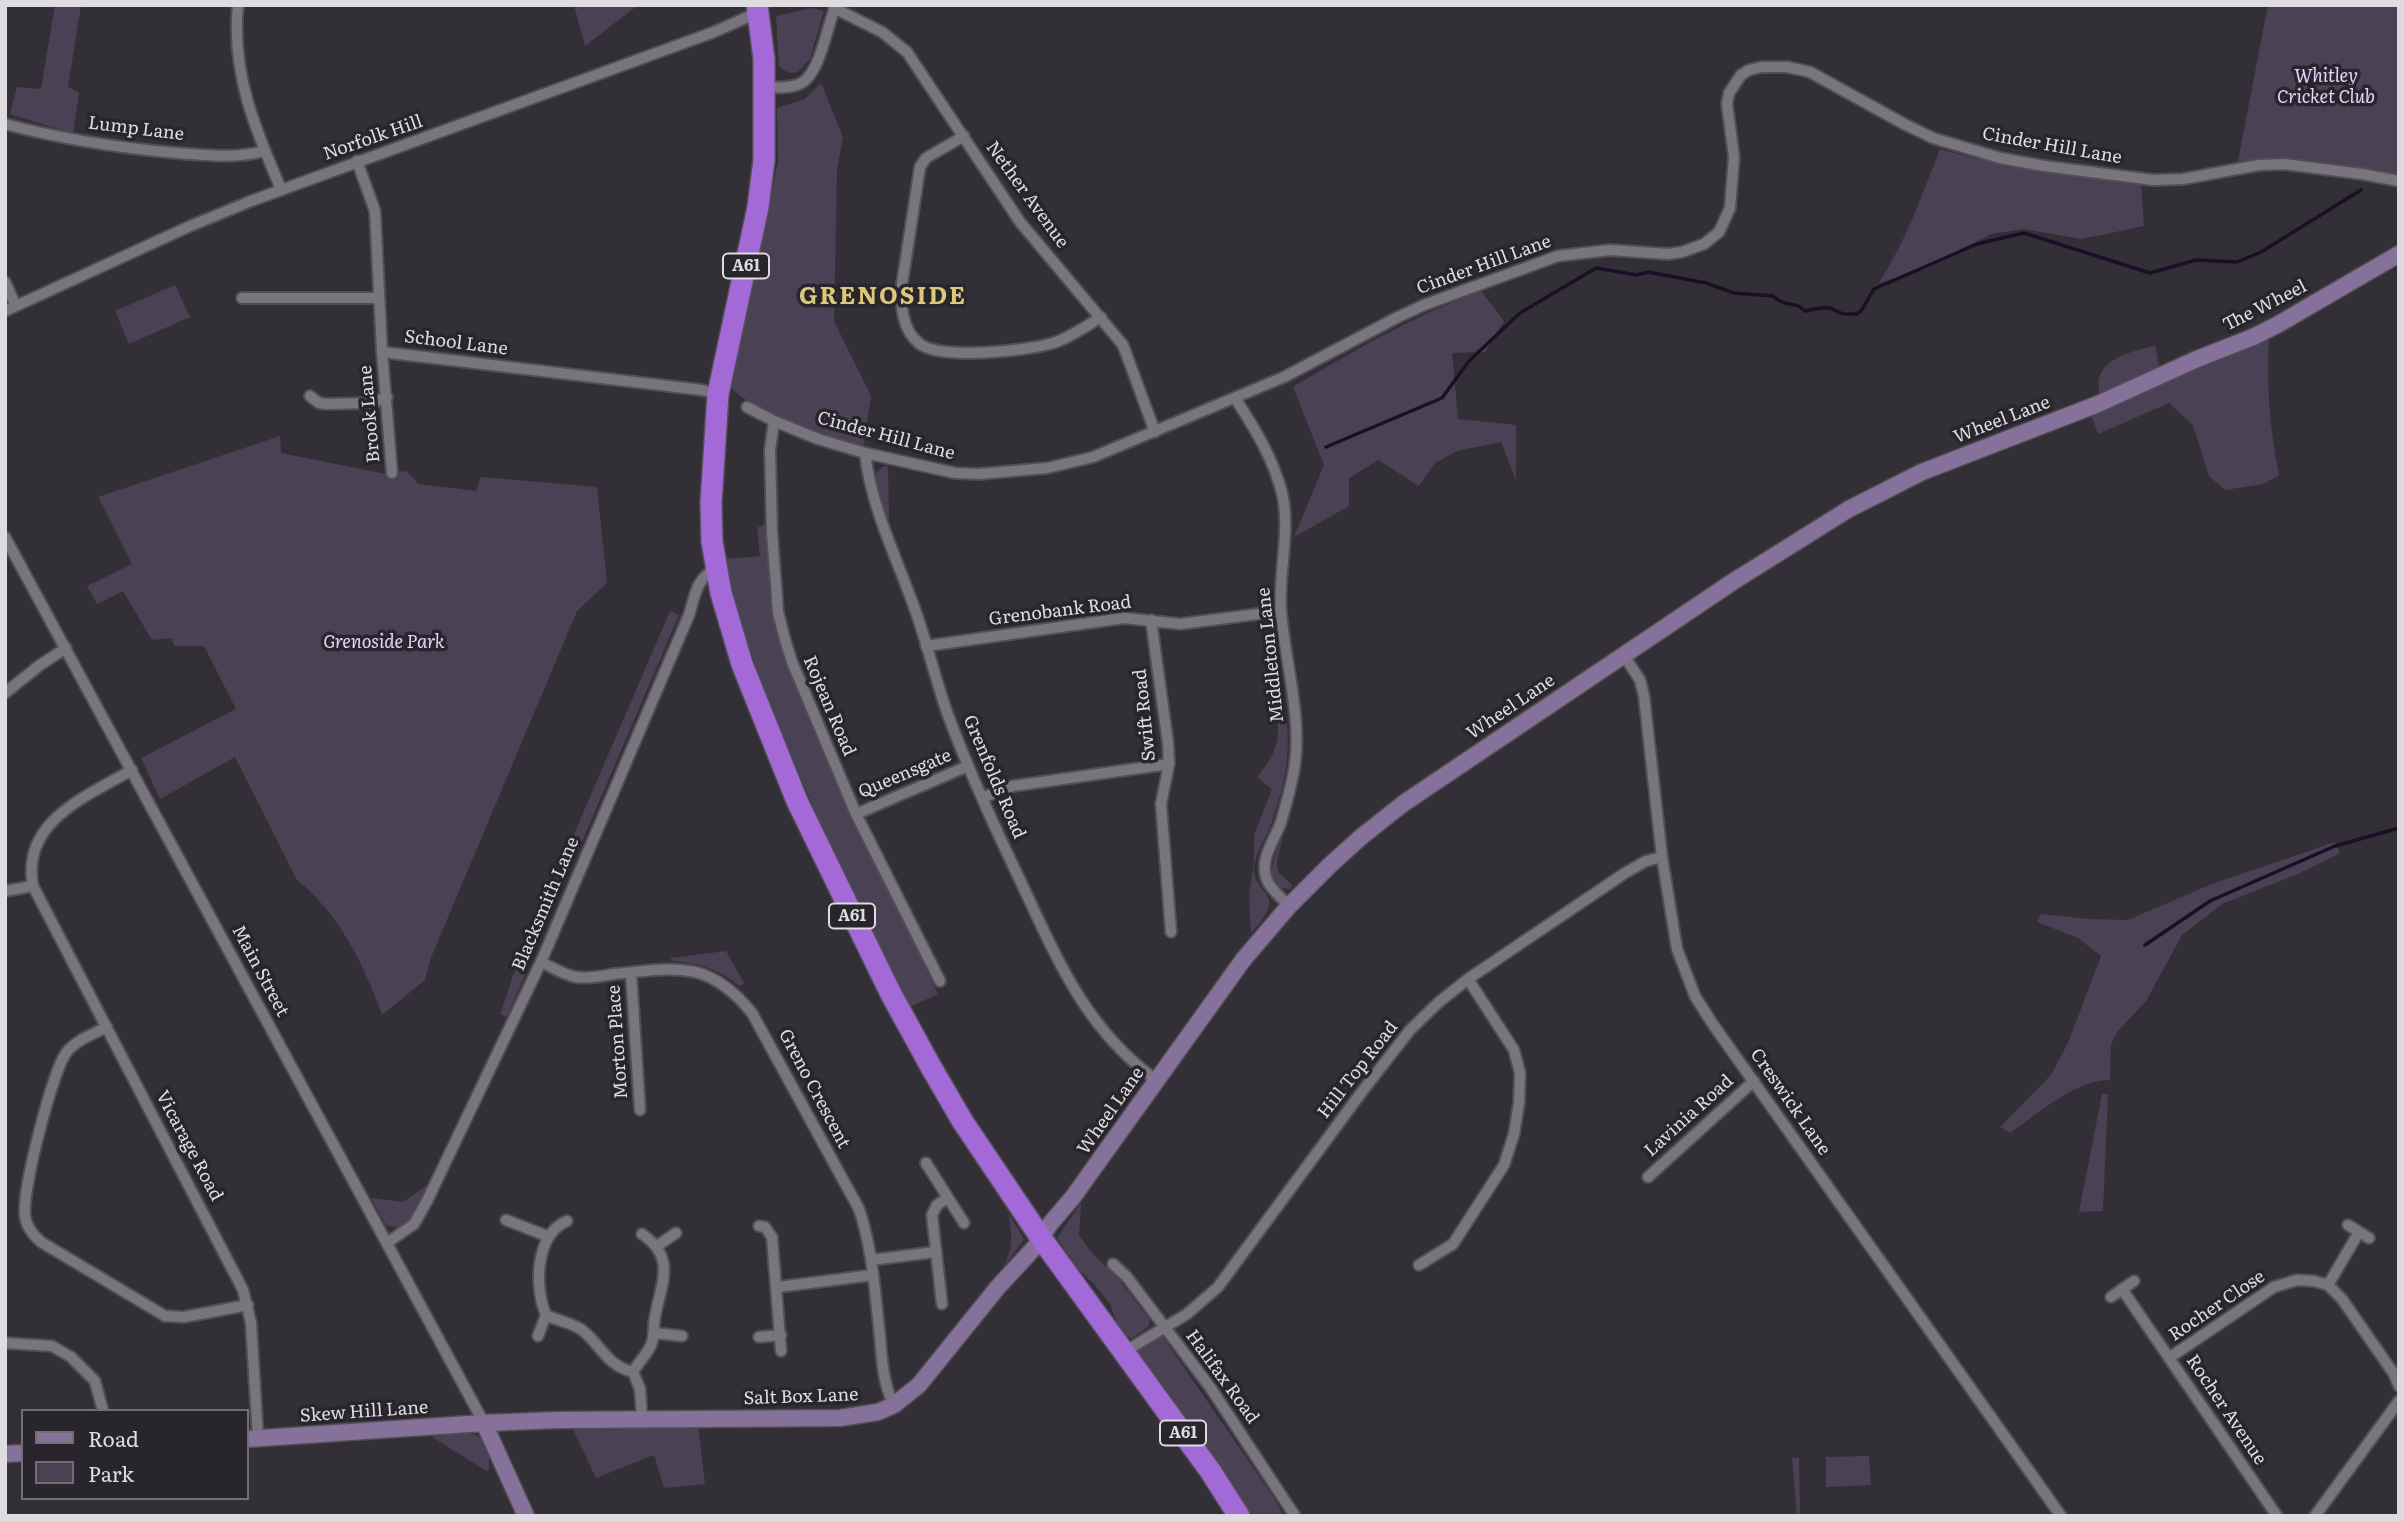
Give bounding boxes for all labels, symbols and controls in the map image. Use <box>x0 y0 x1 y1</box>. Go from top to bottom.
park label: Whitley Cricket Club <box>2277 66 2375 108</box>
street label: Norfolk Hill <box>320 111 426 165</box>
street label: Lump Lane <box>87 112 185 146</box>
street label: Cinder Hill Lane <box>1981 123 2123 169</box>
street label: Nether Avenue <box>981 137 1073 253</box>
street label: Cinder Hill Lane <box>1414 231 1554 299</box>
road number: A61 <box>723 254 769 278</box>
street label: The Wheel <box>2220 276 2310 336</box>
district label: GRENOSIDE <box>800 283 966 311</box>
street label: School Lane <box>403 326 509 360</box>
street label: Brook Lane <box>355 364 385 464</box>
street label: Wheel Lane <box>1951 392 2053 448</box>
street label: Cinder Hill Lane <box>815 407 957 465</box>
street label: Middleton Lane <box>1253 586 1289 724</box>
street label: Grenobank Road <box>988 592 1132 630</box>
park label: Grenoside Park <box>323 632 445 654</box>
street label: Rojean Road <box>798 653 860 759</box>
street label: Swift Road <box>1129 668 1161 762</box>
street label: Wheel Lane <box>1463 670 1559 744</box>
street label: Grenfolds Road <box>958 712 1030 842</box>
street label: Queensgate <box>855 745 955 803</box>
street label: Blacksmith Lane <box>508 834 584 974</box>
road number: A61 <box>829 904 875 928</box>
street label: Main Street <box>227 922 293 1020</box>
street label: Morton Place <box>603 984 633 1100</box>
street label: Hill Top Road <box>1313 1017 1403 1123</box>
street label: Greno Crescent <box>774 1026 854 1152</box>
street label: Creswick Lane <box>1745 1045 1835 1159</box>
street label: Wheel Lane <box>1073 1063 1149 1159</box>
street label: Lavinia Road <box>1640 1071 1738 1161</box>
street label: Vicarage Road <box>151 1087 227 1205</box>
street label: Rocher Close <box>2165 1266 2269 1346</box>
street label: Halifax Road <box>1181 1326 1263 1428</box>
street label: Rocher Avenue <box>2181 1351 2271 1469</box>
street label: Salt Box Lane <box>743 1384 859 1410</box>
street label: Skew Hill Lane <box>299 1397 429 1427</box>
legend <box>21 1409 248 1500</box>
road number: A61 <box>1160 1420 1206 1446</box>
text: Road <box>88 1422 139 1453</box>
text: Park <box>88 1457 134 1488</box>

